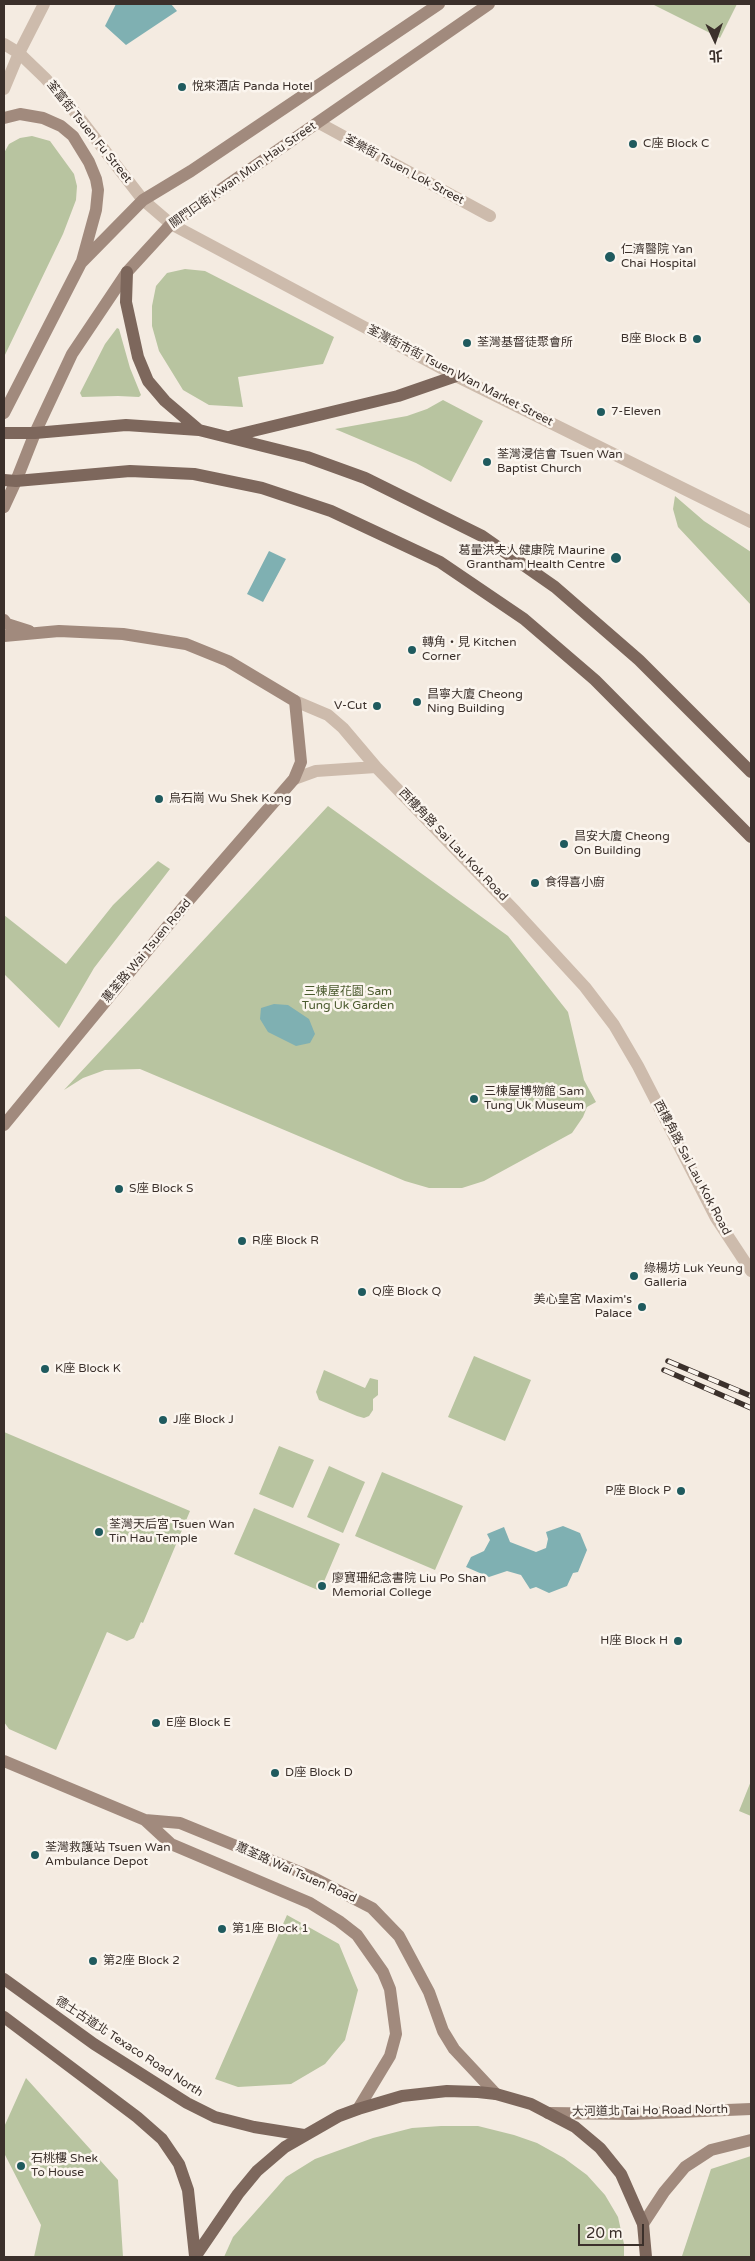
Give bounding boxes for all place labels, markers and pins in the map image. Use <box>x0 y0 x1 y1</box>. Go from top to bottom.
place label: 悅來酒店 Panda Hotel <box>192 80 313 94</box>
marker: 悅來酒店 Panda Hotel <box>176 81 188 93</box>
place label: C座 Block C <box>643 137 709 151</box>
marker: C座 Block C <box>627 138 639 150</box>
place label: 仁濟醫院 Yan Chai Hospital <box>621 243 696 271</box>
marker: 仁濟醫院 Yan Chai Hospital <box>603 250 617 264</box>
place label: B座 Block B <box>621 332 687 346</box>
marker: B座 Block B <box>691 333 703 345</box>
place label: 荃灣基督徒聚會所 <box>477 336 573 350</box>
marker: 荃灣基督徒聚會所 <box>461 337 473 349</box>
place label: 7-Eleven <box>611 405 661 419</box>
marker: 7-Eleven <box>595 406 607 418</box>
place label: 荃灣浸信會 Tsuen Wan Baptist Church <box>497 448 623 476</box>
marker: 荃灣浸信會 Tsuen Wan Baptist Church <box>481 456 493 468</box>
place label: 葛量洪夫人健康院 Maurine Grantham Health Centre <box>459 544 605 572</box>
marker: 葛量洪夫人健康院 Maurine Grantham Health Centre <box>609 551 623 565</box>
place label: 轉角‧見 Kitchen Corner <box>422 636 516 664</box>
marker: 轉角‧見 Kitchen Corner <box>406 644 418 656</box>
place label: 昌寧大廈 Cheong Ning Building <box>427 688 523 716</box>
marker: 昌寧大廈 Cheong Ning Building <box>411 696 423 708</box>
place label: V-Cut <box>334 699 367 713</box>
marker: V-Cut <box>371 700 383 712</box>
place label: 烏石崗 Wu Shek Kong <box>169 792 291 806</box>
marker: 烏石崗 Wu Shek Kong <box>153 793 165 805</box>
place label: 昌安大廈 Cheong On Building <box>574 830 670 858</box>
marker: 昌安大廈 Cheong On Building <box>558 838 570 850</box>
place label: 食得喜小廚 <box>545 876 605 890</box>
marker: 食得喜小廚 <box>529 877 541 889</box>
place label: 三棟屋博物館 Sam Tung Uk Museum <box>484 1085 584 1113</box>
marker: 三棟屋博物館 Sam Tung Uk Museum <box>468 1093 480 1105</box>
place label: S座 Block S <box>129 1182 193 1196</box>
marker: S座 Block S <box>113 1183 125 1195</box>
place label: R座 Block R <box>252 1234 319 1248</box>
marker: R座 Block R <box>236 1235 248 1247</box>
place label: 綠楊坊 Luk Yeung Galleria <box>644 1262 743 1290</box>
marker: 綠楊坊 Luk Yeung Galleria <box>628 1270 640 1282</box>
place label: Q座 Block Q <box>372 1285 441 1299</box>
marker: Q座 Block Q <box>356 1286 368 1298</box>
place label: 美心皇宮 Maxim's Palace <box>534 1293 632 1321</box>
marker: 美心皇宮 Maxim's Palace <box>636 1301 648 1313</box>
place label: K座 Block K <box>55 1362 121 1376</box>
marker: K座 Block K <box>39 1363 51 1375</box>
place label: J座 Block J <box>173 1413 234 1427</box>
marker: J座 Block J <box>157 1414 169 1426</box>
place label: P座 Block P <box>605 1484 671 1498</box>
marker: P座 Block P <box>675 1485 687 1497</box>
place label: 荃灣天后宮 Tsuen Wan Tin Hau Temple <box>109 1518 235 1546</box>
marker: 荃灣天后宮 Tsuen Wan Tin Hau Temple <box>93 1526 105 1538</box>
place label: 廖寶珊紀念書院 Liu Po Shan Memorial College <box>332 1572 486 1600</box>
marker: 廖寶珊紀念書院 Liu Po Shan Memorial College <box>316 1580 328 1592</box>
place label: H座 Block H <box>600 1634 668 1648</box>
marker: H座 Block H <box>672 1635 684 1647</box>
place label: E座 Block E <box>166 1716 231 1730</box>
marker: E座 Block E <box>150 1717 162 1729</box>
place label: D座 Block D <box>285 1766 353 1780</box>
marker: D座 Block D <box>269 1767 281 1779</box>
place label: 荃灣救護站 Tsuen Wan Ambulance Depot <box>45 1841 171 1869</box>
marker: 荃灣救護站 Tsuen Wan Ambulance Depot <box>29 1849 41 1861</box>
place label: 第1座 Block 1 <box>232 1922 309 1936</box>
marker: 第1座 Block 1 <box>216 1923 228 1935</box>
place label: 第2座 Block 2 <box>103 1954 180 1968</box>
marker: 第2座 Block 2 <box>87 1955 99 1967</box>
place label: 石桃樓 Shek To House <box>31 2152 98 2180</box>
marker: 石桃樓 Shek To House <box>15 2160 27 2172</box>

